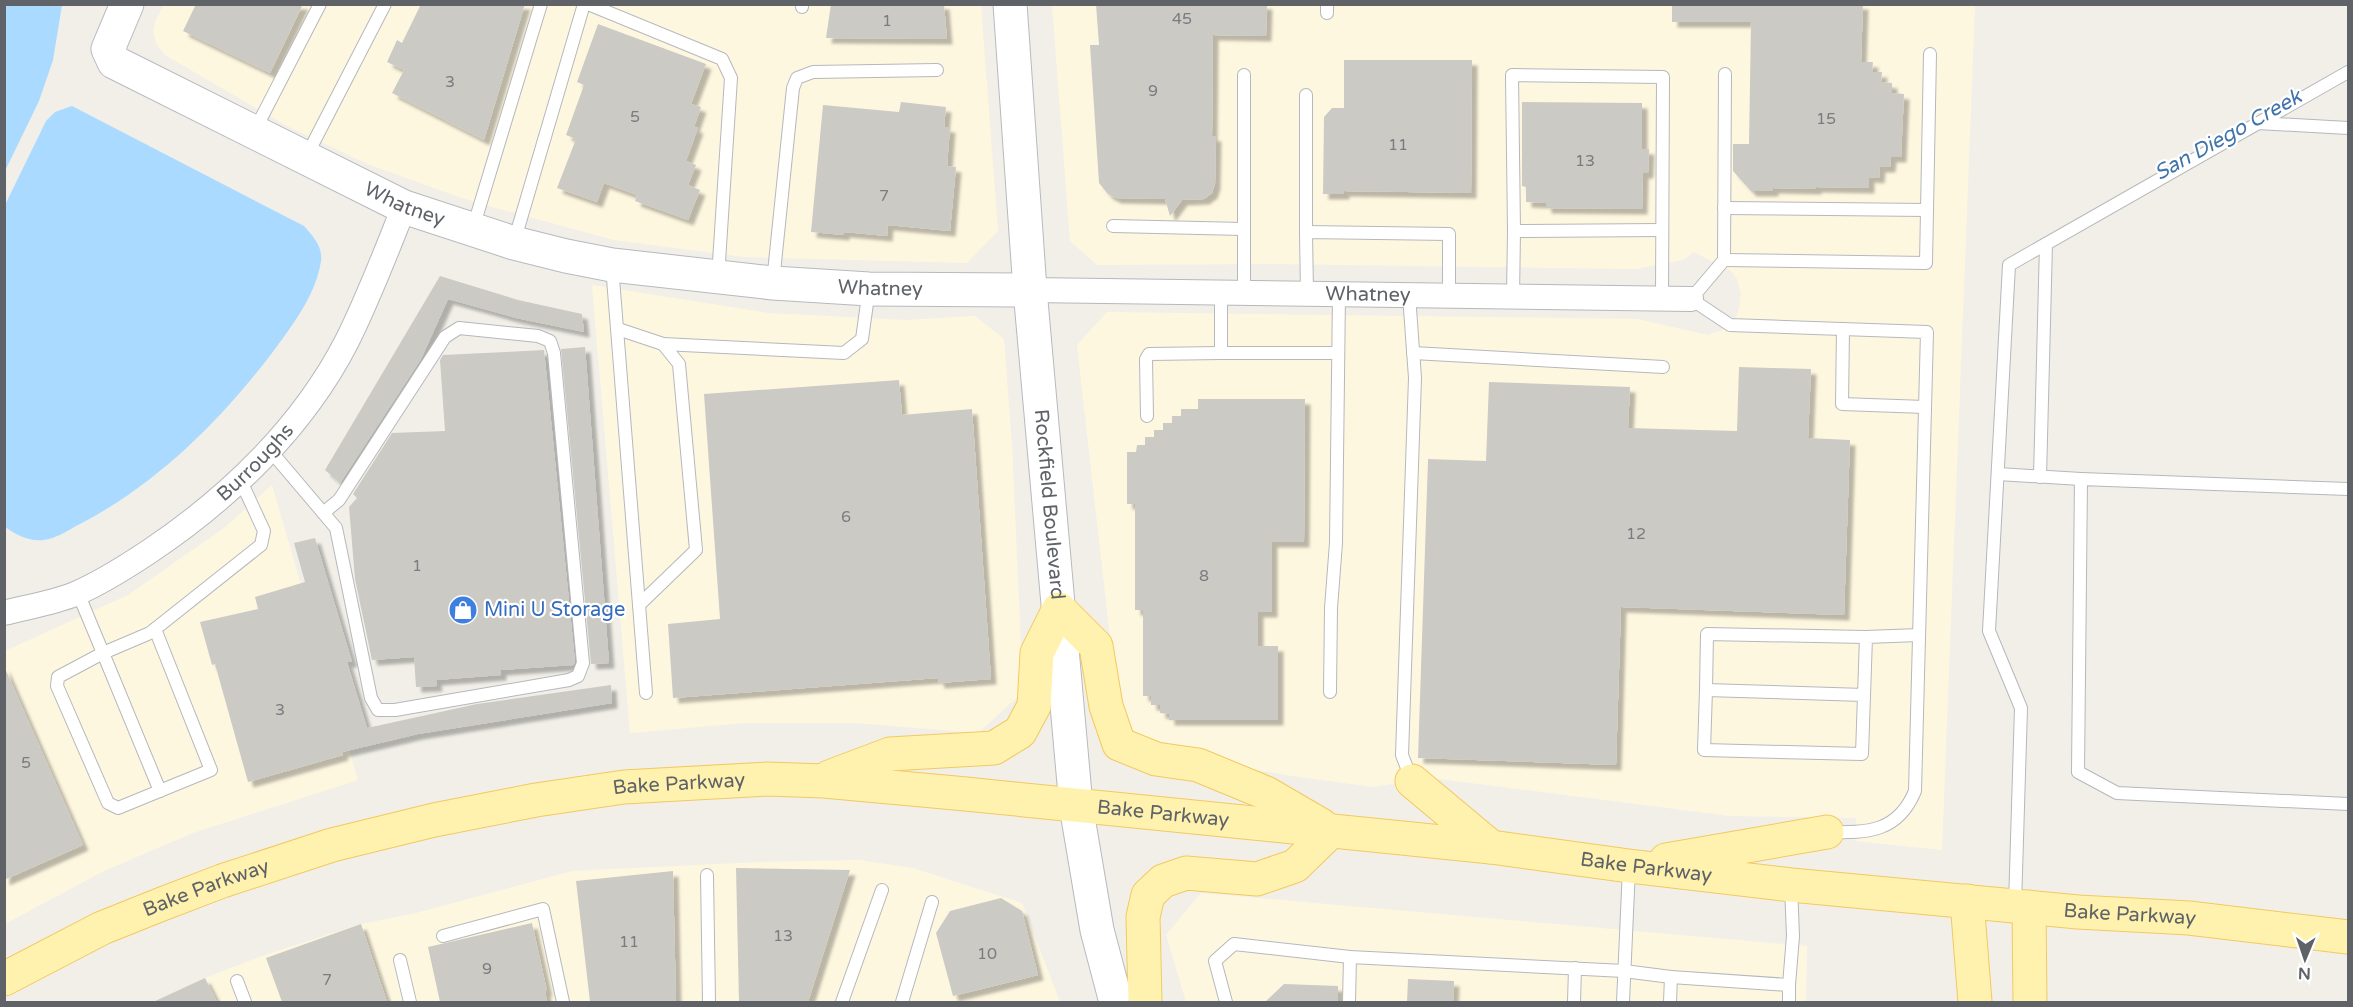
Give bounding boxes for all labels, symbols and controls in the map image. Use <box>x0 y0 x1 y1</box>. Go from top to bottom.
house number: 45 <box>1172 9 1192 29</box>
house number: 1 <box>882 11 892 31</box>
house number: 3 <box>445 72 455 92</box>
house number: 9 <box>1148 81 1158 101</box>
water label: San Diego Creek <box>2150 83 2307 186</box>
house number: 5 <box>630 107 640 127</box>
house number: 15 <box>1816 109 1836 129</box>
house number: 11 <box>1388 135 1408 155</box>
house number: 13 <box>1575 151 1595 171</box>
street label: Whatney <box>360 177 448 232</box>
house number: 7 <box>879 186 889 206</box>
street label: Whatney <box>837 275 923 301</box>
street label: Whatney <box>1325 282 1411 307</box>
street label: Rockfield Boulevard <box>1029 408 1070 601</box>
street label: Burroughs <box>212 419 299 507</box>
house number: 6 <box>841 507 851 527</box>
house number: 12 <box>1626 524 1646 544</box>
house number: 1 <box>412 556 422 576</box>
house number: 8 <box>1199 566 1209 586</box>
shop icon: Mini U Storage <box>447 594 479 626</box>
place label: Mini U Storage <box>484 598 625 622</box>
house number: 3 <box>275 700 285 720</box>
house number: 5 <box>21 753 31 773</box>
street label: Bake Parkway <box>611 768 746 801</box>
street label: Bake Parkway <box>1096 795 1231 833</box>
street label: Bake Parkway <box>1579 847 1714 888</box>
street label: Bake Parkway <box>139 854 273 922</box>
street label: Bake Parkway <box>2062 899 2198 931</box>
house number: 13 <box>773 926 793 946</box>
north arrow <box>2275 929 2335 989</box>
house number: 11 <box>619 932 639 952</box>
house number: 10 <box>977 944 997 964</box>
house number: 9 <box>482 959 492 979</box>
text: N <box>2298 963 2311 983</box>
house number: 7 <box>322 970 332 990</box>

